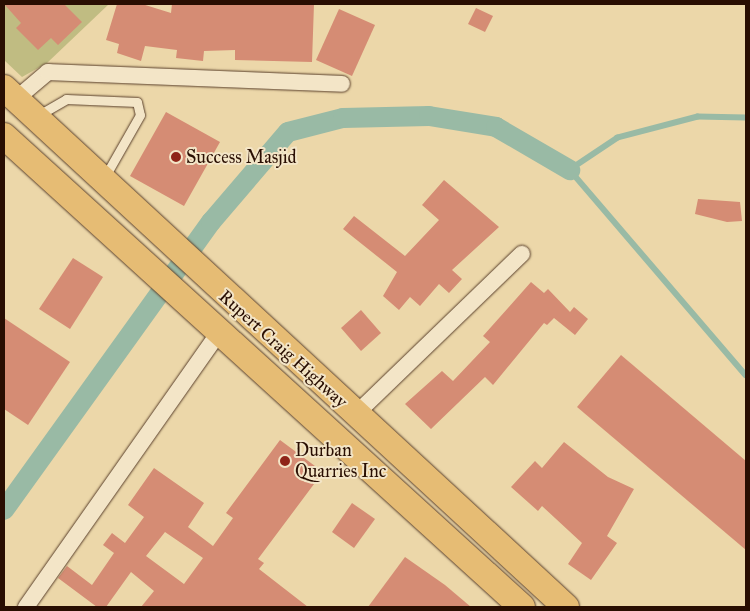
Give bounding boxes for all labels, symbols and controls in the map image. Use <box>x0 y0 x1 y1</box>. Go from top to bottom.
place label: Success Masjid <box>186 146 297 168</box>
marker: Success Masjid <box>170 151 182 163</box>
street label: Rupert Craig Highway <box>214 286 352 412</box>
place label: Durban Quarries Inc <box>295 440 386 482</box>
marker: Durban Quarries Inc <box>279 455 291 467</box>

